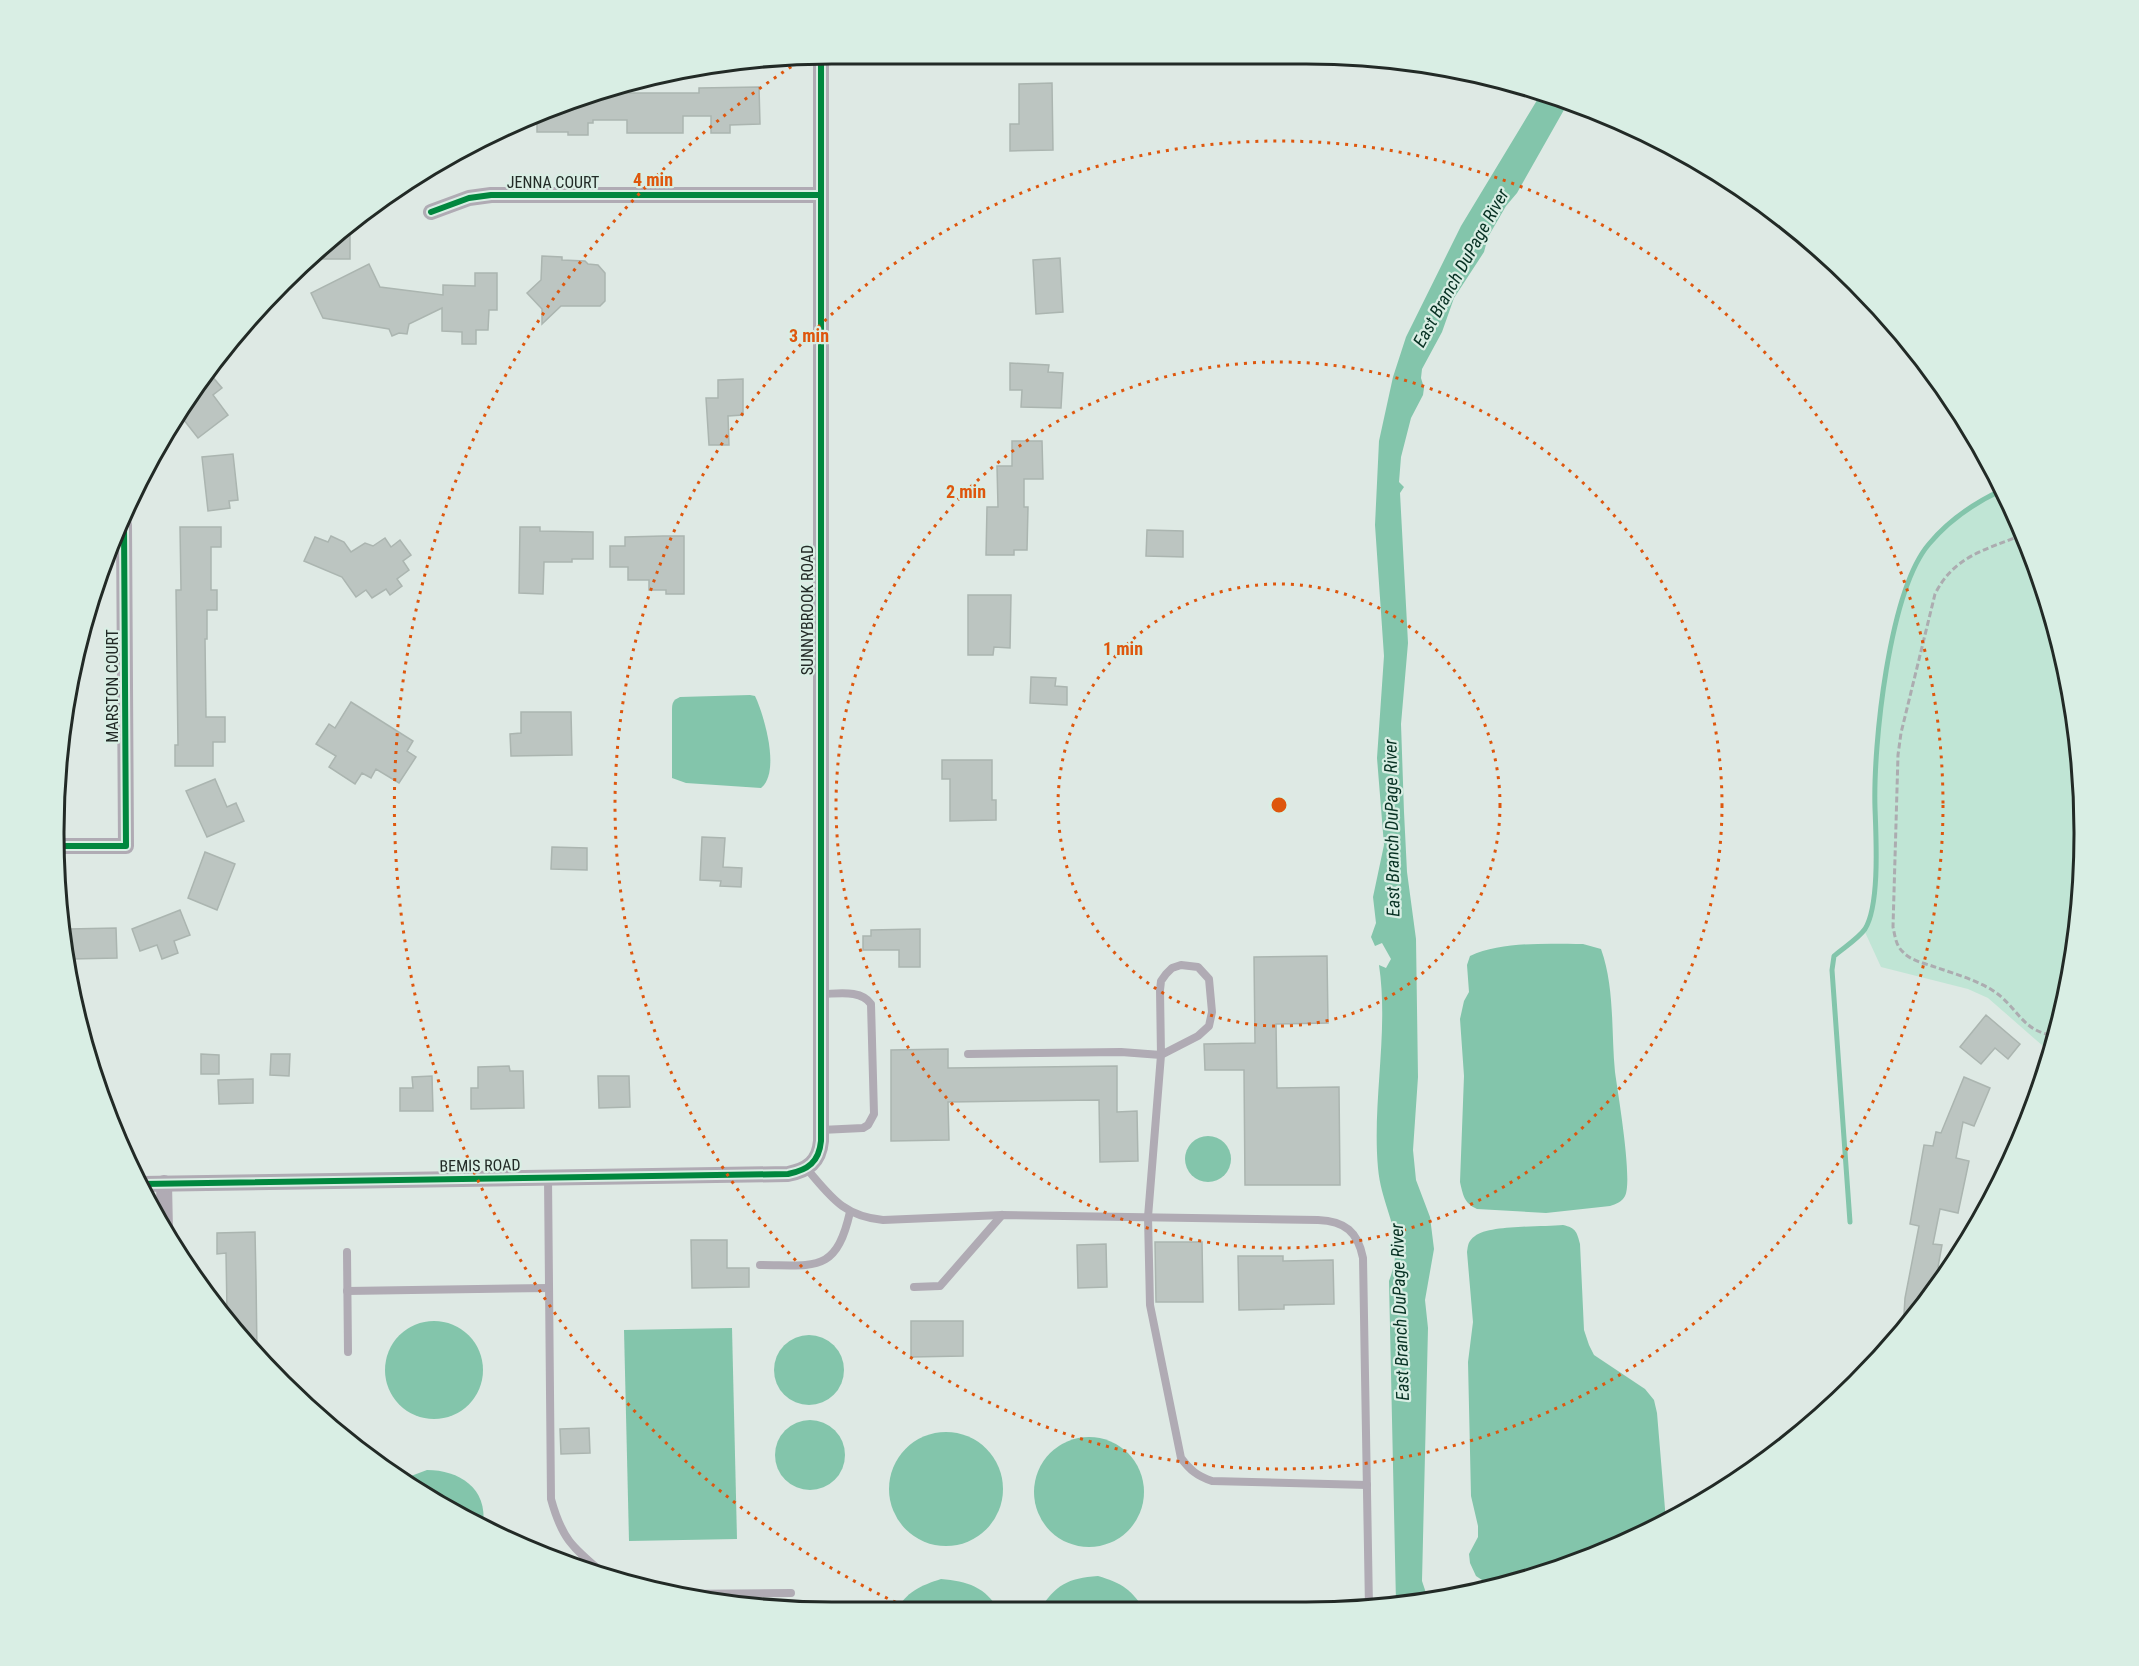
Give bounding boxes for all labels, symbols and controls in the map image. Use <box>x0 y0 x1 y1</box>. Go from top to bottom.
text: 4 min <box>633 169 673 190</box>
street label: JENNA COURT <box>507 173 599 192</box>
water label: East Branch DuPage River <box>1408 184 1513 350</box>
text: 3 min <box>789 325 829 346</box>
text: 2 min <box>946 481 986 502</box>
street label: SUNNYBROOK ROAD <box>798 545 817 675</box>
street label: MARSTON COURT <box>103 629 122 743</box>
text: 1 min <box>1103 638 1143 659</box>
water label: East Branch DuPage River <box>1379 738 1404 917</box>
centre of rings <box>1269 795 1289 815</box>
street label: BEMIS ROAD <box>439 1155 521 1176</box>
water label: East Branch DuPage River <box>1386 1222 1413 1401</box>

